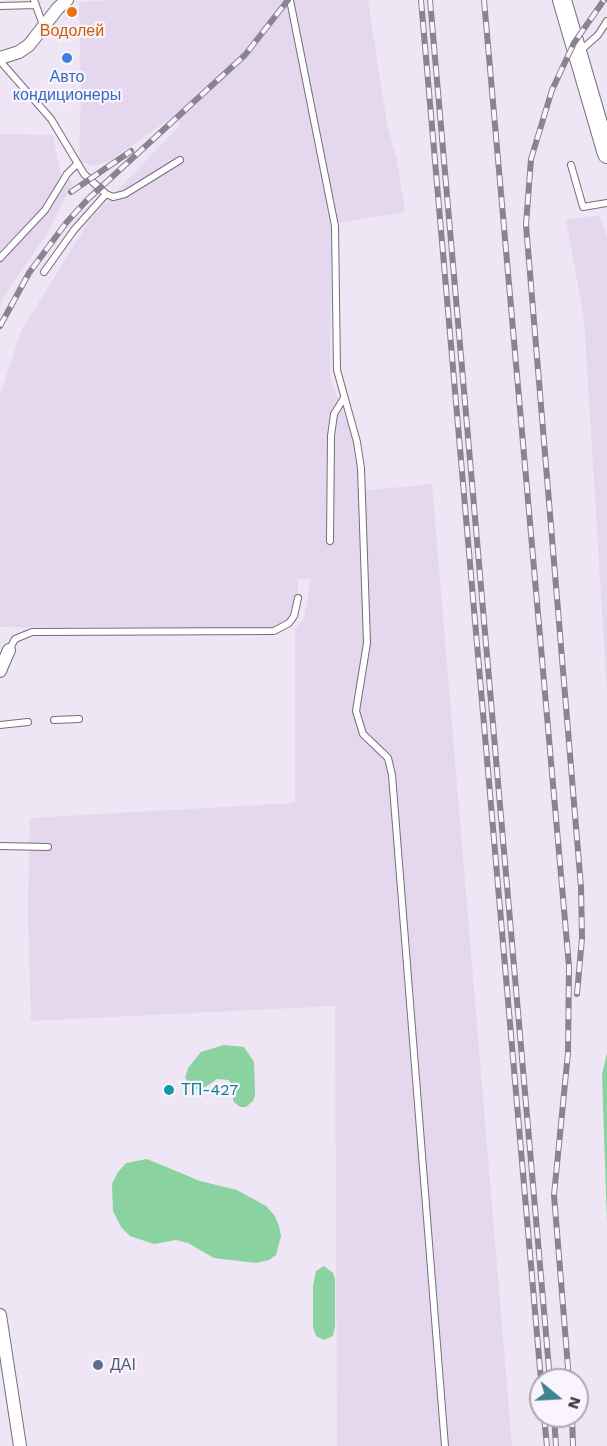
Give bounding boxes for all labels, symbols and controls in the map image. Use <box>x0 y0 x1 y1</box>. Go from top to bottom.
marker: Водолей <box>65 5 79 19</box>
place label: Водолей <box>40 21 104 41</box>
marker: Авто кондиционеры <box>60 51 74 65</box>
place label: Авто кондиционеры <box>13 67 121 105</box>
place label: ТП-427 <box>181 1080 238 1100</box>
marker: ТП-427 <box>162 1083 176 1097</box>
place label: ДАІ <box>110 1355 136 1375</box>
marker: ДАІ <box>91 1358 105 1372</box>
north arrow <box>529 1368 589 1428</box>
text: N <box>564 1395 586 1412</box>

